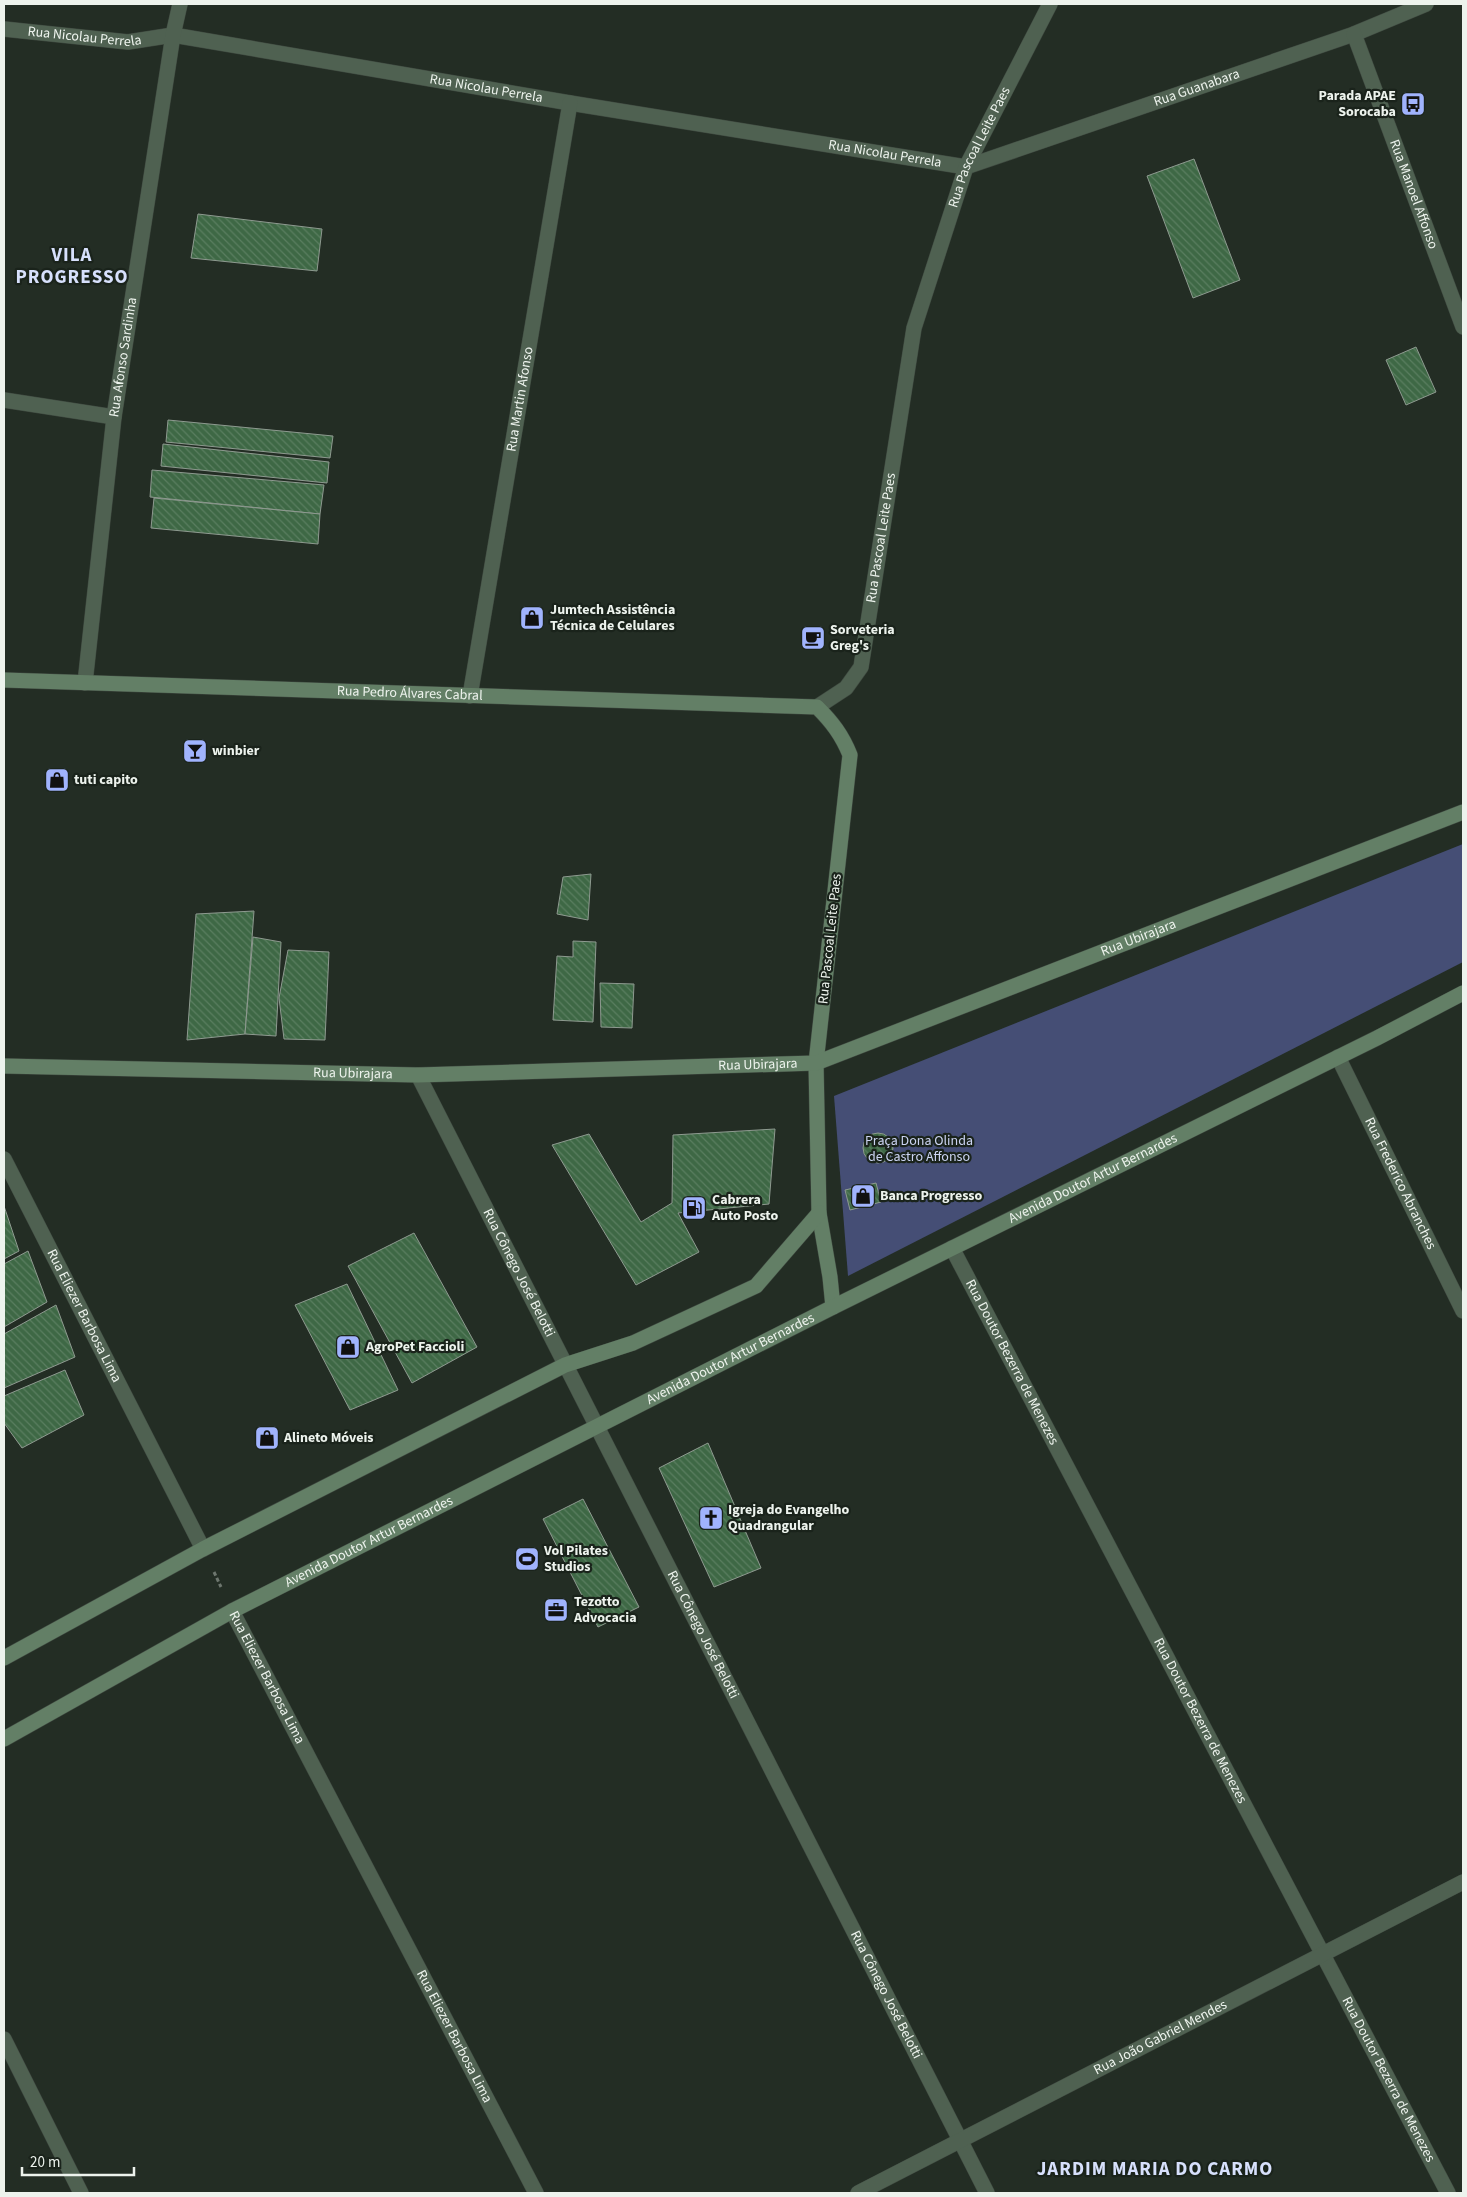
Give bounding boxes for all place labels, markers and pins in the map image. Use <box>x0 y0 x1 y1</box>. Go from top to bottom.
place label: Parada APAE Sorocaba <box>1319 86 1396 122</box>
bus stop icon: Parada APAE Sorocaba <box>1400 91 1426 117</box>
place label: Jumtech Assistência Técnica de Celulares <box>550 600 675 636</box>
shop icon: Jumtech Assistência Técnica de Celulares <box>519 605 545 631</box>
place label: Sorveteria Greg's <box>830 620 895 656</box>
cafe icon: Sorveteria Greg's <box>800 625 826 651</box>
bar icon: winbier <box>182 738 208 764</box>
place label: winbier <box>212 741 260 761</box>
shop icon: tuti capito <box>44 767 70 793</box>
place label: tuti capito <box>74 770 138 790</box>
shop icon: Banca Progresso <box>850 1183 876 1209</box>
place label: Banca Progresso <box>880 1186 983 1206</box>
place label: Cabrera Auto Posto <box>711 1190 778 1226</box>
fuel station icon: Cabrera Auto Posto <box>681 1195 707 1221</box>
shop icon: AgroPet Faccioli <box>335 1334 361 1360</box>
place label: AgroPet Faccioli <box>365 1337 465 1357</box>
shop icon: Alineto Móveis <box>254 1425 280 1451</box>
place label: Alineto Móveis <box>283 1428 374 1448</box>
place label: Igreja do Evangelho Quadrangular <box>728 1500 849 1536</box>
church icon: Igreja do Evangelho Quadrangular <box>698 1505 724 1531</box>
place label: Vol Pilates Studios <box>543 1541 608 1577</box>
sports icon: Vol Pilates Studios <box>514 1546 540 1572</box>
place label: Tezotto Advocacia <box>573 1592 637 1628</box>
office icon: Tezotto Advocacia <box>543 1597 569 1623</box>

